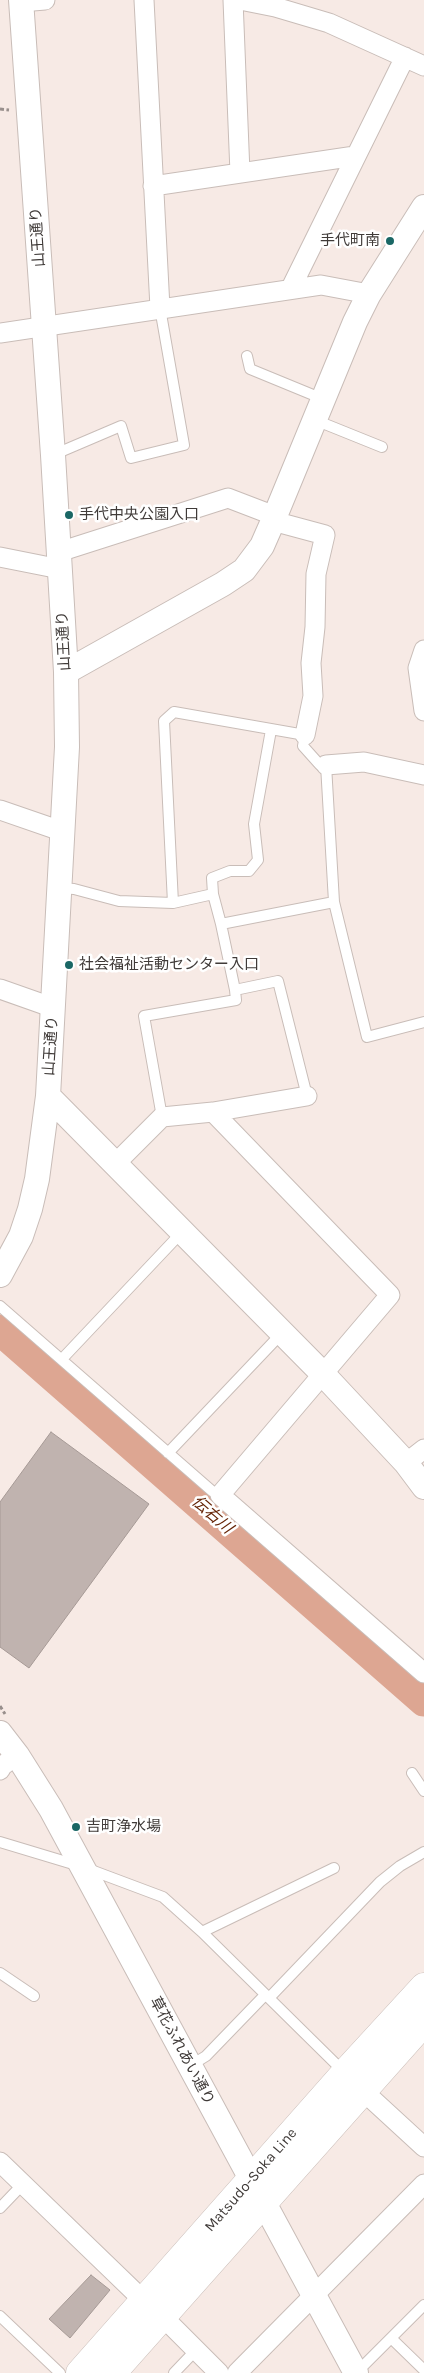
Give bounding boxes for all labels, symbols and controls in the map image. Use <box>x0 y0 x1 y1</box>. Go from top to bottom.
street label: 山王通り <box>27 206 49 268</box>
place label: 手代町南 <box>320 232 380 250</box>
marker: 手代町南 <box>384 235 396 247</box>
place label: 手代中央公園入口 <box>79 506 199 524</box>
marker: 手代中央公園入口 <box>63 509 75 521</box>
street label: 山王通り <box>53 611 75 671</box>
place label: 社会福祉活動センター入口 <box>79 956 259 974</box>
marker: 社会福祉活動センター入口 <box>63 959 75 971</box>
street label: 山王通り <box>40 1015 62 1077</box>
water label: 伝右川 <box>188 1492 236 1538</box>
place label: 吉町浄水場 <box>86 1818 161 1836</box>
marker: 吉町浄水場 <box>70 1821 82 1833</box>
street label: 草花ふれあい通り <box>146 1994 218 2108</box>
street label: Matsudo-Soka Line <box>201 2124 301 2236</box>

